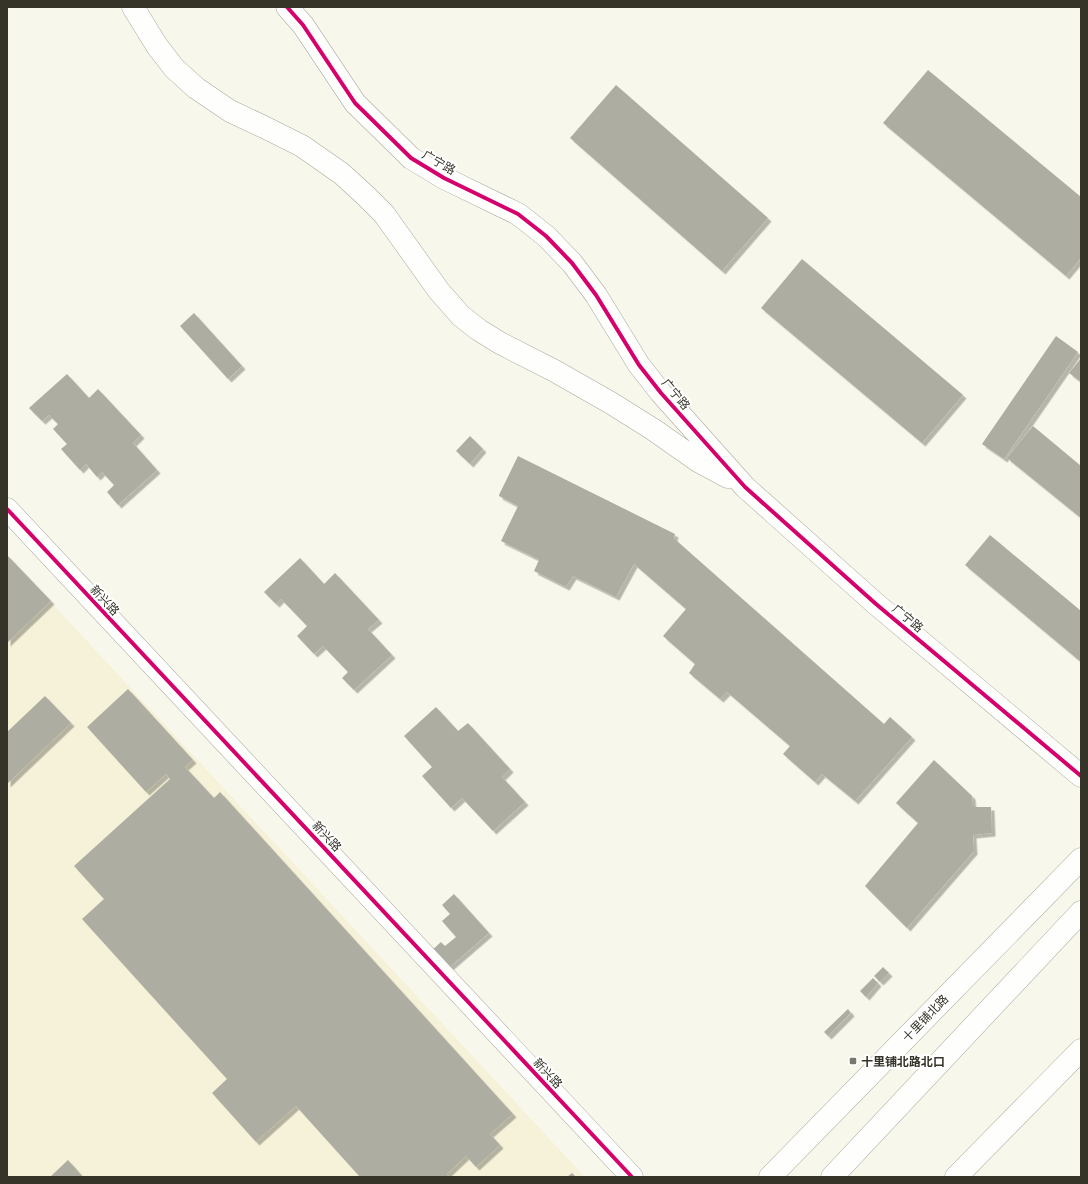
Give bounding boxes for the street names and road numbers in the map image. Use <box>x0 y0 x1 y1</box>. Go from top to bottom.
street label: 广宁路 <box>420 147 458 177</box>
street label: 广宁路 <box>659 375 693 413</box>
street label: 新兴路 <box>87 582 123 618</box>
street label: 广宁路 <box>889 601 927 635</box>
street label: 新兴路 <box>309 818 345 854</box>
street label: 十里铺北路 <box>899 991 951 1045</box>
street label: 新兴路 <box>530 1055 566 1091</box>

